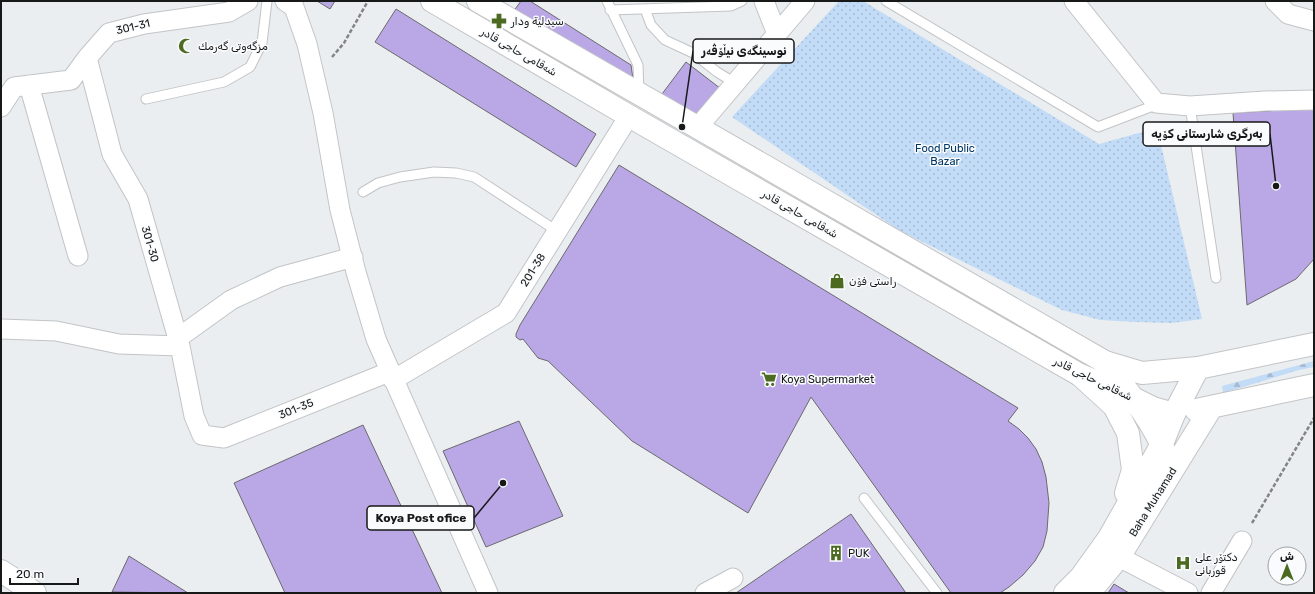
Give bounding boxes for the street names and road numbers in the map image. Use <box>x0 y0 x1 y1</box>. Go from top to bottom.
street label: 301-31 <box>115 17 151 37</box>
street label: شەقامی حاجی قادر <box>478 25 559 79</box>
street label: شەقامی حاجی قادر <box>759 187 840 241</box>
street label: 301-30 <box>139 224 161 264</box>
street label: 201-38 <box>518 251 548 289</box>
street label: شەقامی حاجی قادر <box>1051 354 1134 404</box>
street label: 301-35 <box>277 396 316 422</box>
street label: Baha Muhamad <box>1126 465 1180 539</box>

